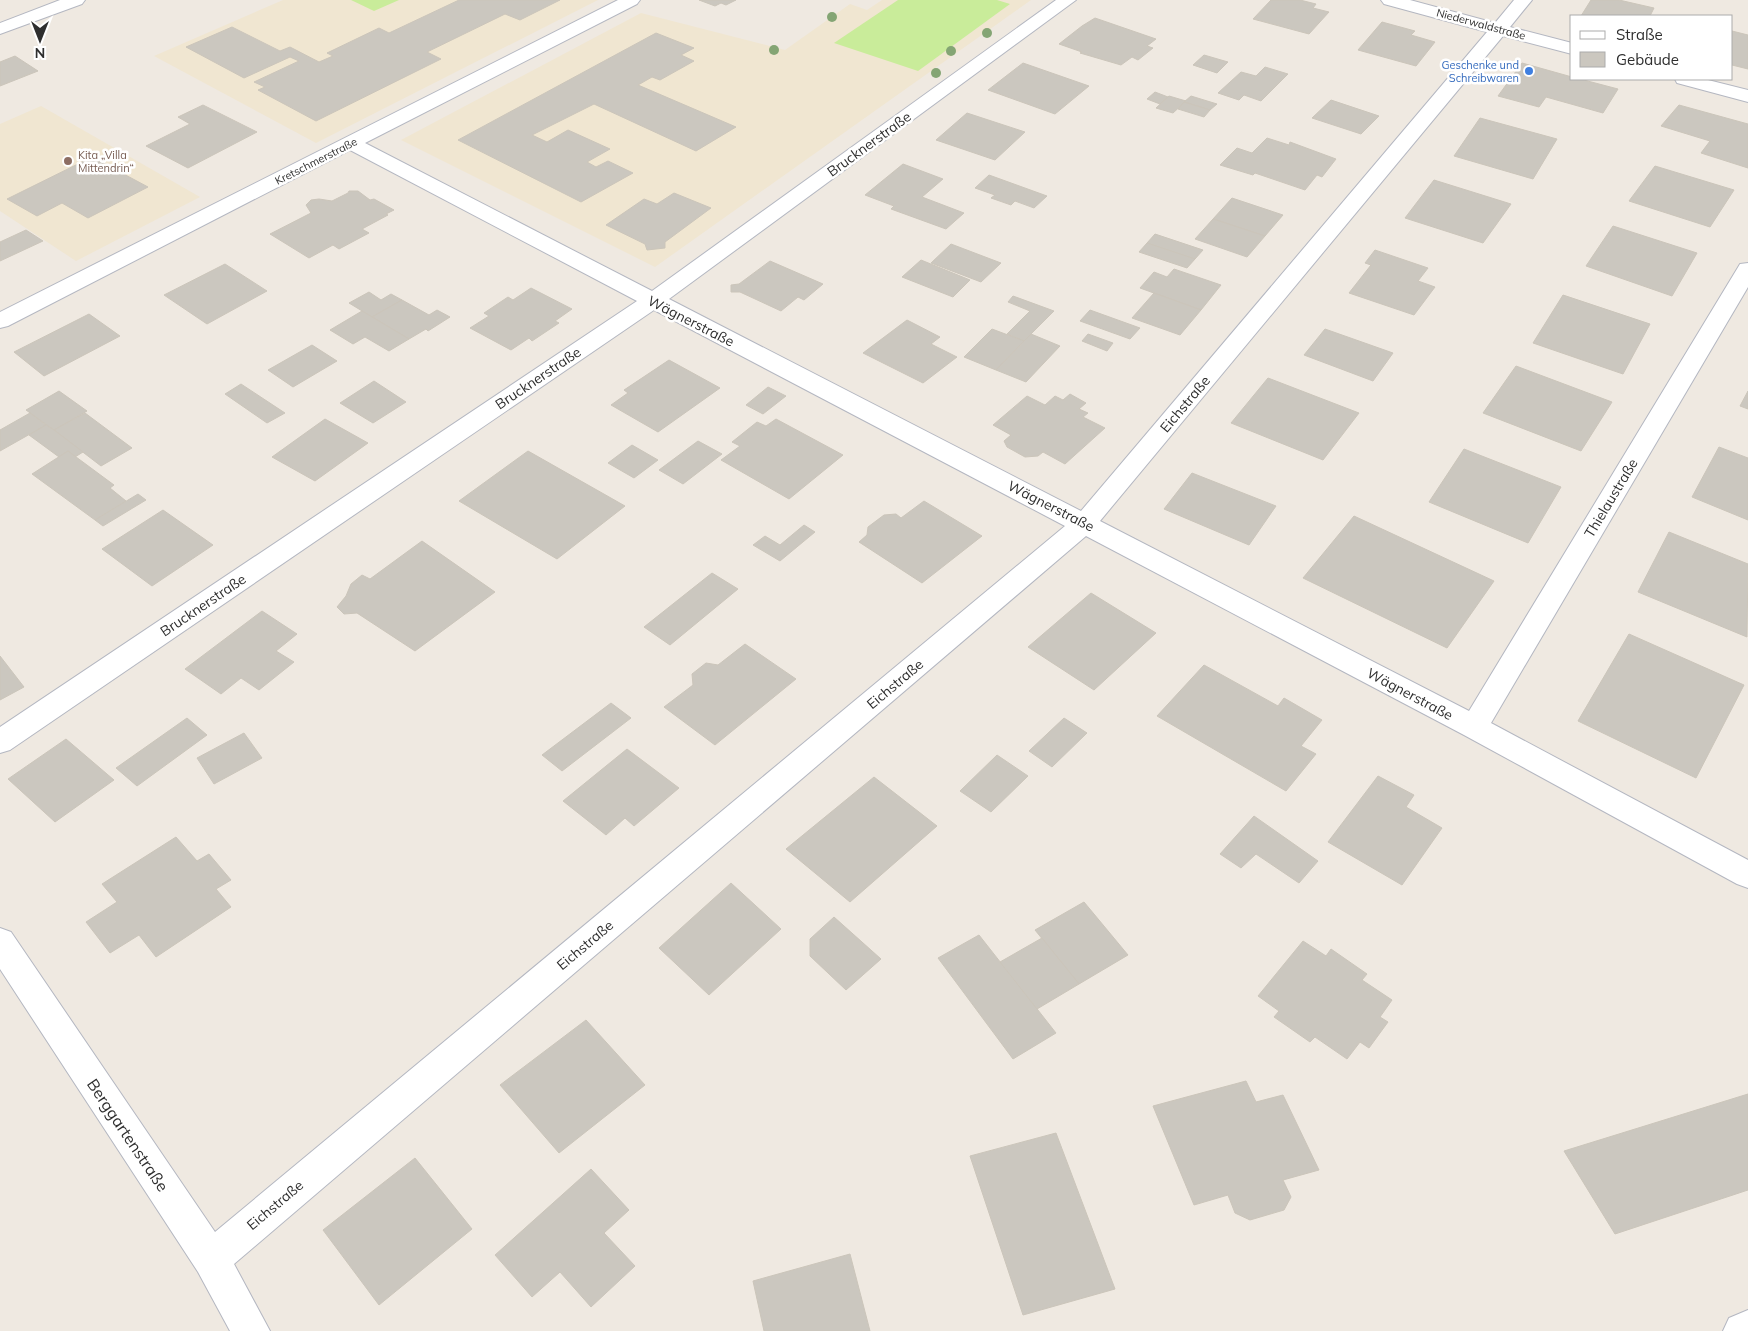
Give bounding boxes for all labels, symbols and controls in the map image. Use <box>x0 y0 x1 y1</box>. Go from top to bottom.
street label: Niederwaldstraße <box>1435 5 1527 43</box>
north arrow <box>15 15 65 65</box>
legend <box>1570 15 1733 80</box>
text: Straße <box>1616 25 1663 44</box>
text: N <box>35 44 45 62</box>
text: Gebäude <box>1616 50 1679 69</box>
place label: Geschenke und Schreibwaren <box>1441 58 1519 85</box>
marker: Geschenke und Schreibwaren <box>1523 65 1535 77</box>
street label: Brucknerstraße <box>824 108 914 180</box>
street label: Kretschmerstraße <box>273 134 359 188</box>
place label: Kita „Villa Mittendrin“ <box>78 148 134 175</box>
marker: Kita „Villa Mittendrin“ <box>62 155 74 167</box>
street label: Wägnerstraße <box>645 291 737 351</box>
street label: Brucknerstraße <box>492 343 584 413</box>
street label: Eichstraße <box>1156 372 1214 436</box>
street label: Thielaustraße <box>1580 455 1642 541</box>
street label: Wägnerstraße <box>1005 476 1097 536</box>
street label: Brucknerstraße <box>157 570 249 640</box>
street label: Eichstraße <box>863 655 927 713</box>
street label: Wägnerstraße <box>1364 664 1456 724</box>
street label: Eichstraße <box>553 916 617 974</box>
street label: Berggartenstraße <box>83 1075 173 1195</box>
street label: Eichstraße <box>243 1176 307 1234</box>

